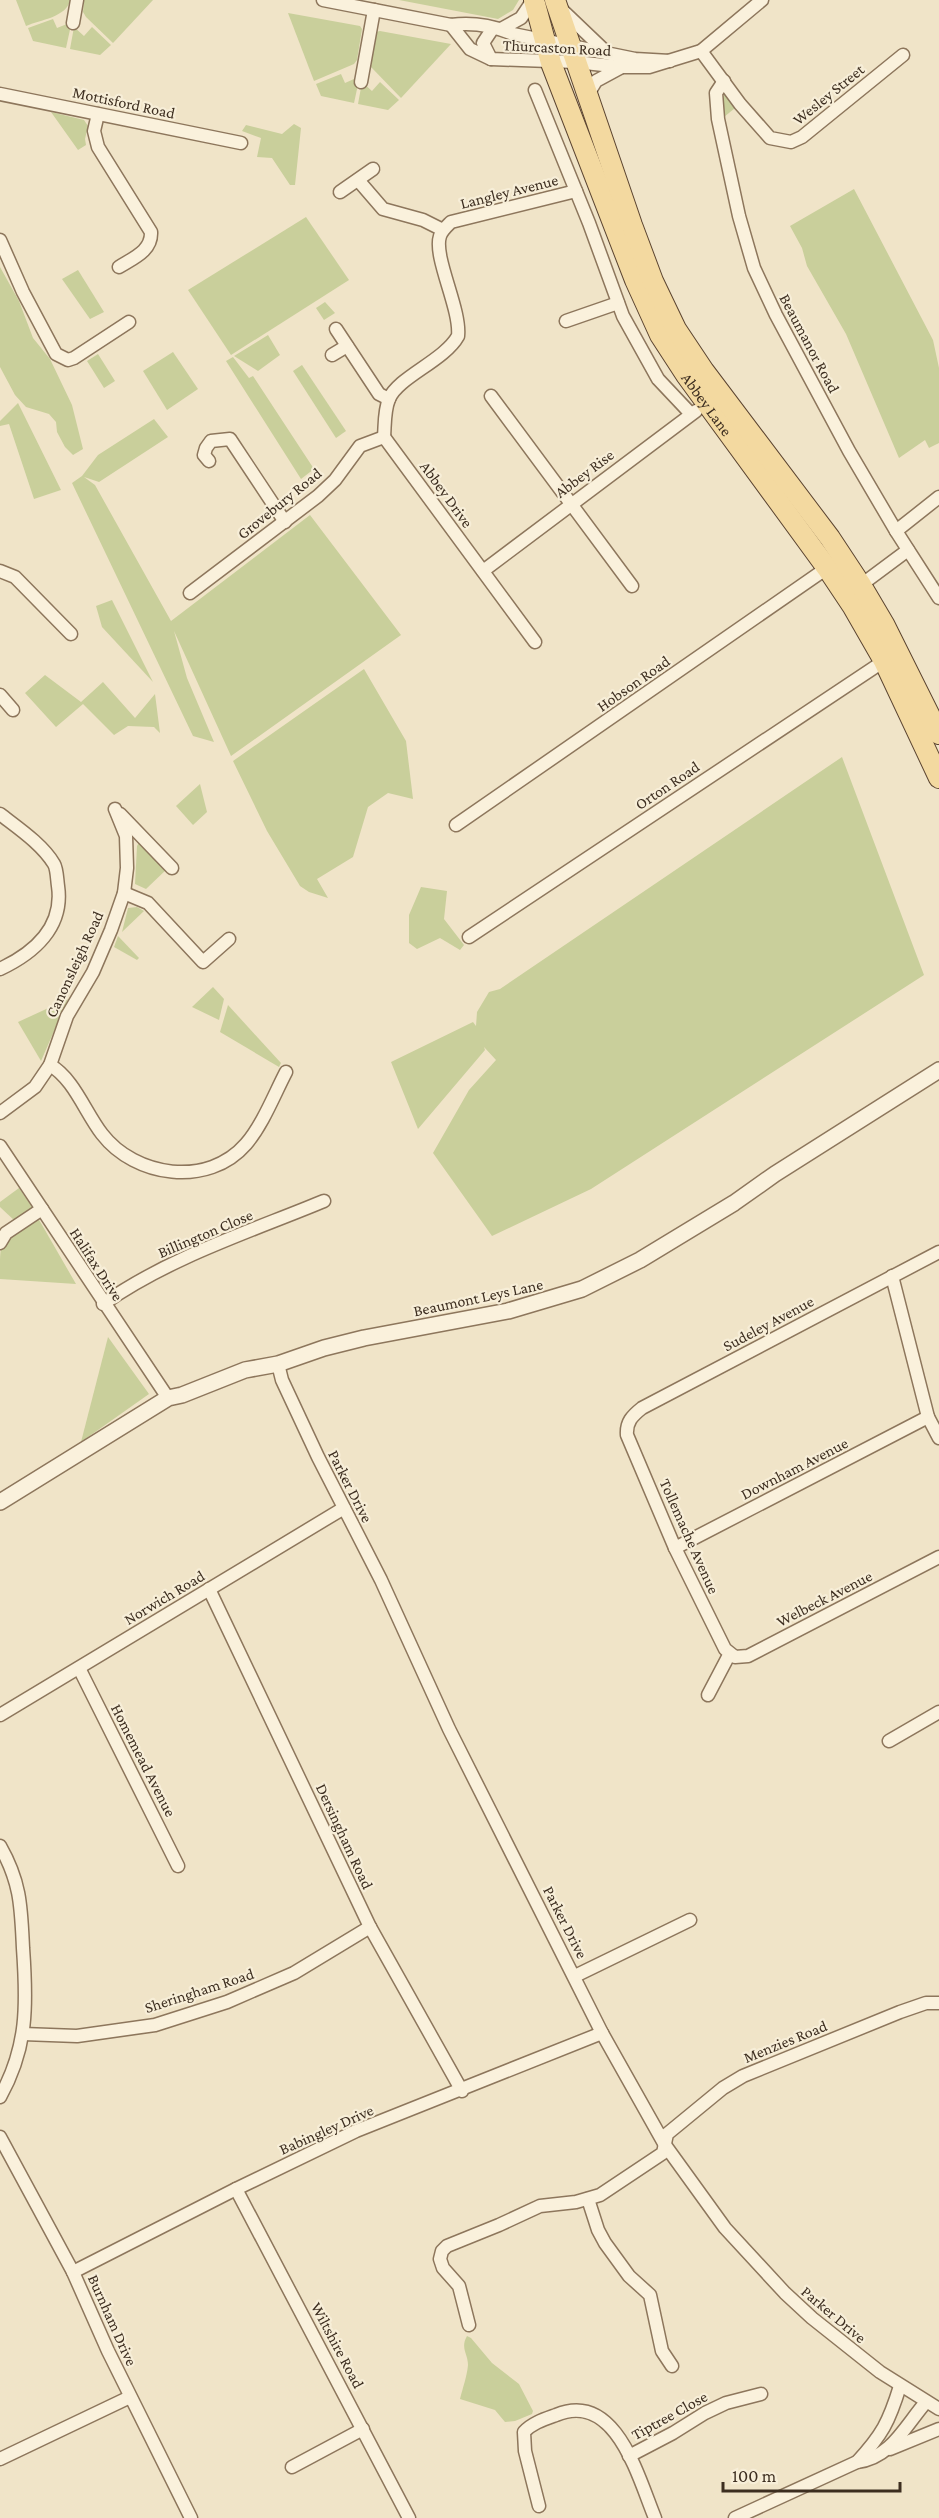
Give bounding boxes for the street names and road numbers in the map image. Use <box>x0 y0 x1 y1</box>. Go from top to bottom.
street label: Thurcaston Road <box>502 36 612 59</box>
street label: Wesley Street <box>789 60 868 129</box>
street label: Mottisford Road <box>71 83 177 122</box>
street label: Langley Avenue <box>458 171 560 213</box>
street label: Beaumanor Road <box>776 291 843 396</box>
street label: Abbey Lane <box>678 369 735 439</box>
street label: Abbey Rise <box>552 446 618 502</box>
street label: Abbey Drive <box>416 458 476 531</box>
street label: Grovebury Road <box>234 464 326 543</box>
street label: Hobson Road <box>594 652 673 715</box>
street label: Orton Road <box>632 757 703 813</box>
street label: Canonsleigh Road <box>42 908 108 1021</box>
street label: Billington Close <box>155 1206 256 1262</box>
street label: Halifax Drive <box>67 1225 127 1304</box>
street label: Beaumont Leys Lane <box>412 1275 545 1320</box>
street label: Sudeley Avenue <box>720 1292 817 1355</box>
street label: Downham Avenue <box>738 1434 851 1503</box>
street label: Parker Drive <box>325 1447 376 1525</box>
street label: Tollemache Avenue <box>657 1476 723 1596</box>
street label: Norwich Road <box>121 1566 208 1628</box>
street label: Welbeck Avenue <box>774 1567 875 1630</box>
street label: Homemead Avenue <box>108 1701 179 1819</box>
street label: Dersingham Road <box>312 1781 377 1893</box>
street label: Parker Drive <box>540 1883 591 1961</box>
street label: Sheringham Road <box>143 1965 257 2017</box>
street label: Menzies Road <box>741 2017 830 2066</box>
street label: Babingley Drive <box>276 2101 376 2159</box>
street label: Burnham Drive <box>85 2272 140 2369</box>
street label: Parker Drive <box>798 2283 869 2346</box>
street label: Wiltshire Road <box>308 2299 368 2392</box>
street label: Tiptree Close <box>628 2388 711 2444</box>

